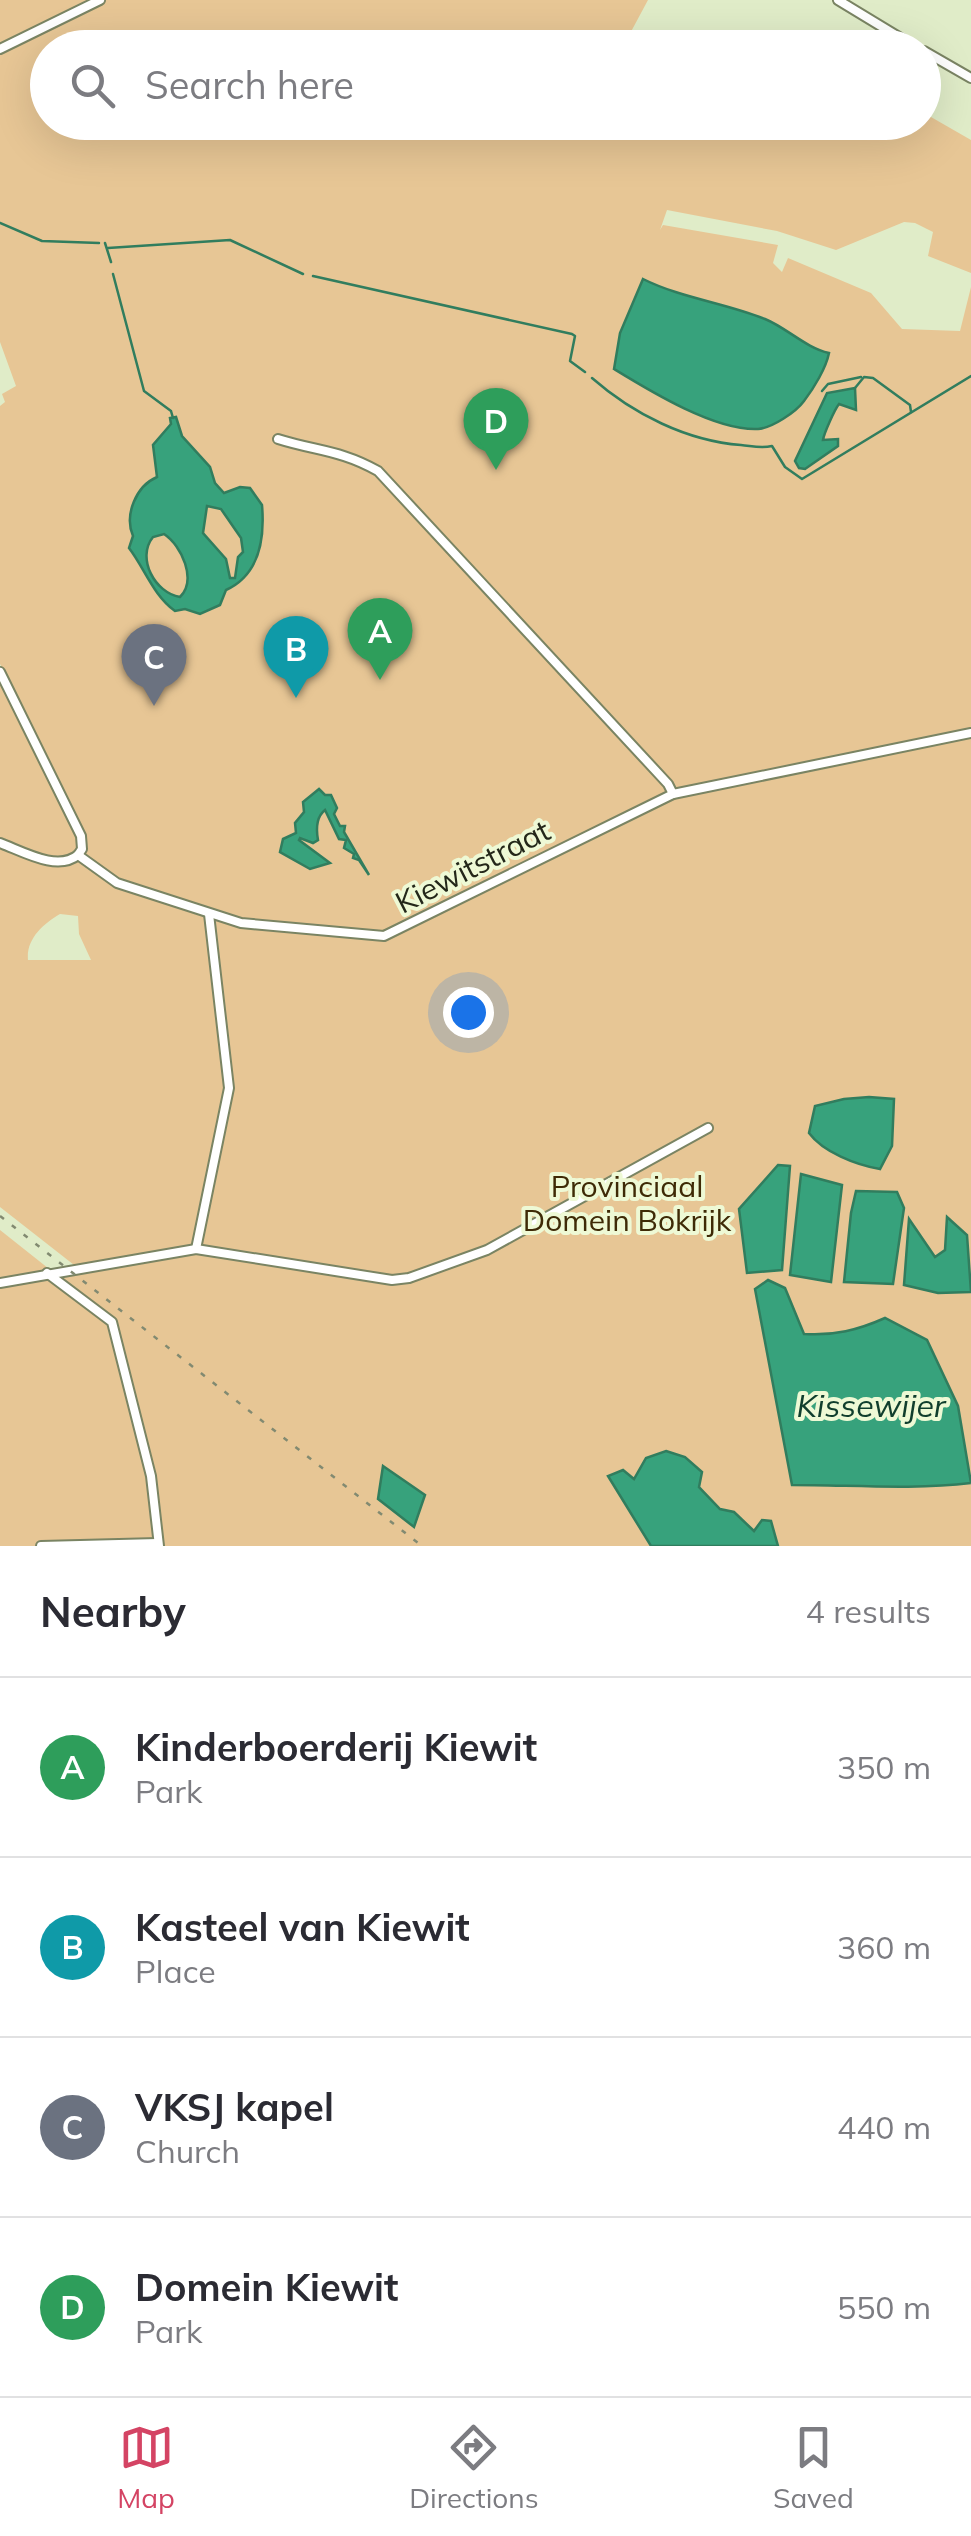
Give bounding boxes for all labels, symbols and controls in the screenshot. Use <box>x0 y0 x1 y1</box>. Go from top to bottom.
search box <box>30 30 941 140</box>
icon: search <box>65 58 120 113</box>
text: Search here <box>145 61 354 109</box>
pin: D <box>464 388 528 470</box>
pin: A <box>348 598 412 680</box>
pin: B <box>264 616 328 698</box>
pin: C <box>122 624 186 706</box>
street label: Kiewitstraat <box>389 811 556 921</box>
your location <box>443 987 494 1038</box>
park label: Provinciaal Domein Bokrijk <box>523 1167 732 1239</box>
water label: Kissewijer <box>797 1385 947 1425</box>
text: Nearby <box>40 1585 186 1638</box>
text: 4 results <box>806 1591 931 1631</box>
text: Kinderboerderij Kiewit <box>135 1723 537 1771</box>
text: A <box>60 1747 85 1787</box>
text: 350 m <box>837 1747 931 1787</box>
text: Park <box>135 1771 202 1811</box>
text: Kasteel van Kiewit <box>135 1903 470 1951</box>
text: B <box>61 1927 84 1967</box>
text: 360 m <box>837 1927 931 1967</box>
text: Place <box>135 1951 216 1991</box>
text: VKSJ kapel <box>135 2083 334 2131</box>
text: C <box>62 2107 83 2147</box>
text: 440 m <box>837 2107 931 2147</box>
text: Church <box>135 2131 240 2171</box>
text: Domein Kiewit <box>135 2263 398 2311</box>
text: D <box>60 2287 85 2327</box>
text: 550 m <box>837 2287 931 2327</box>
text: Park <box>135 2311 202 2351</box>
tab: Map <box>117 2420 175 2515</box>
tab: Directions <box>409 2420 539 2515</box>
tab: Saved <box>773 2420 854 2515</box>

